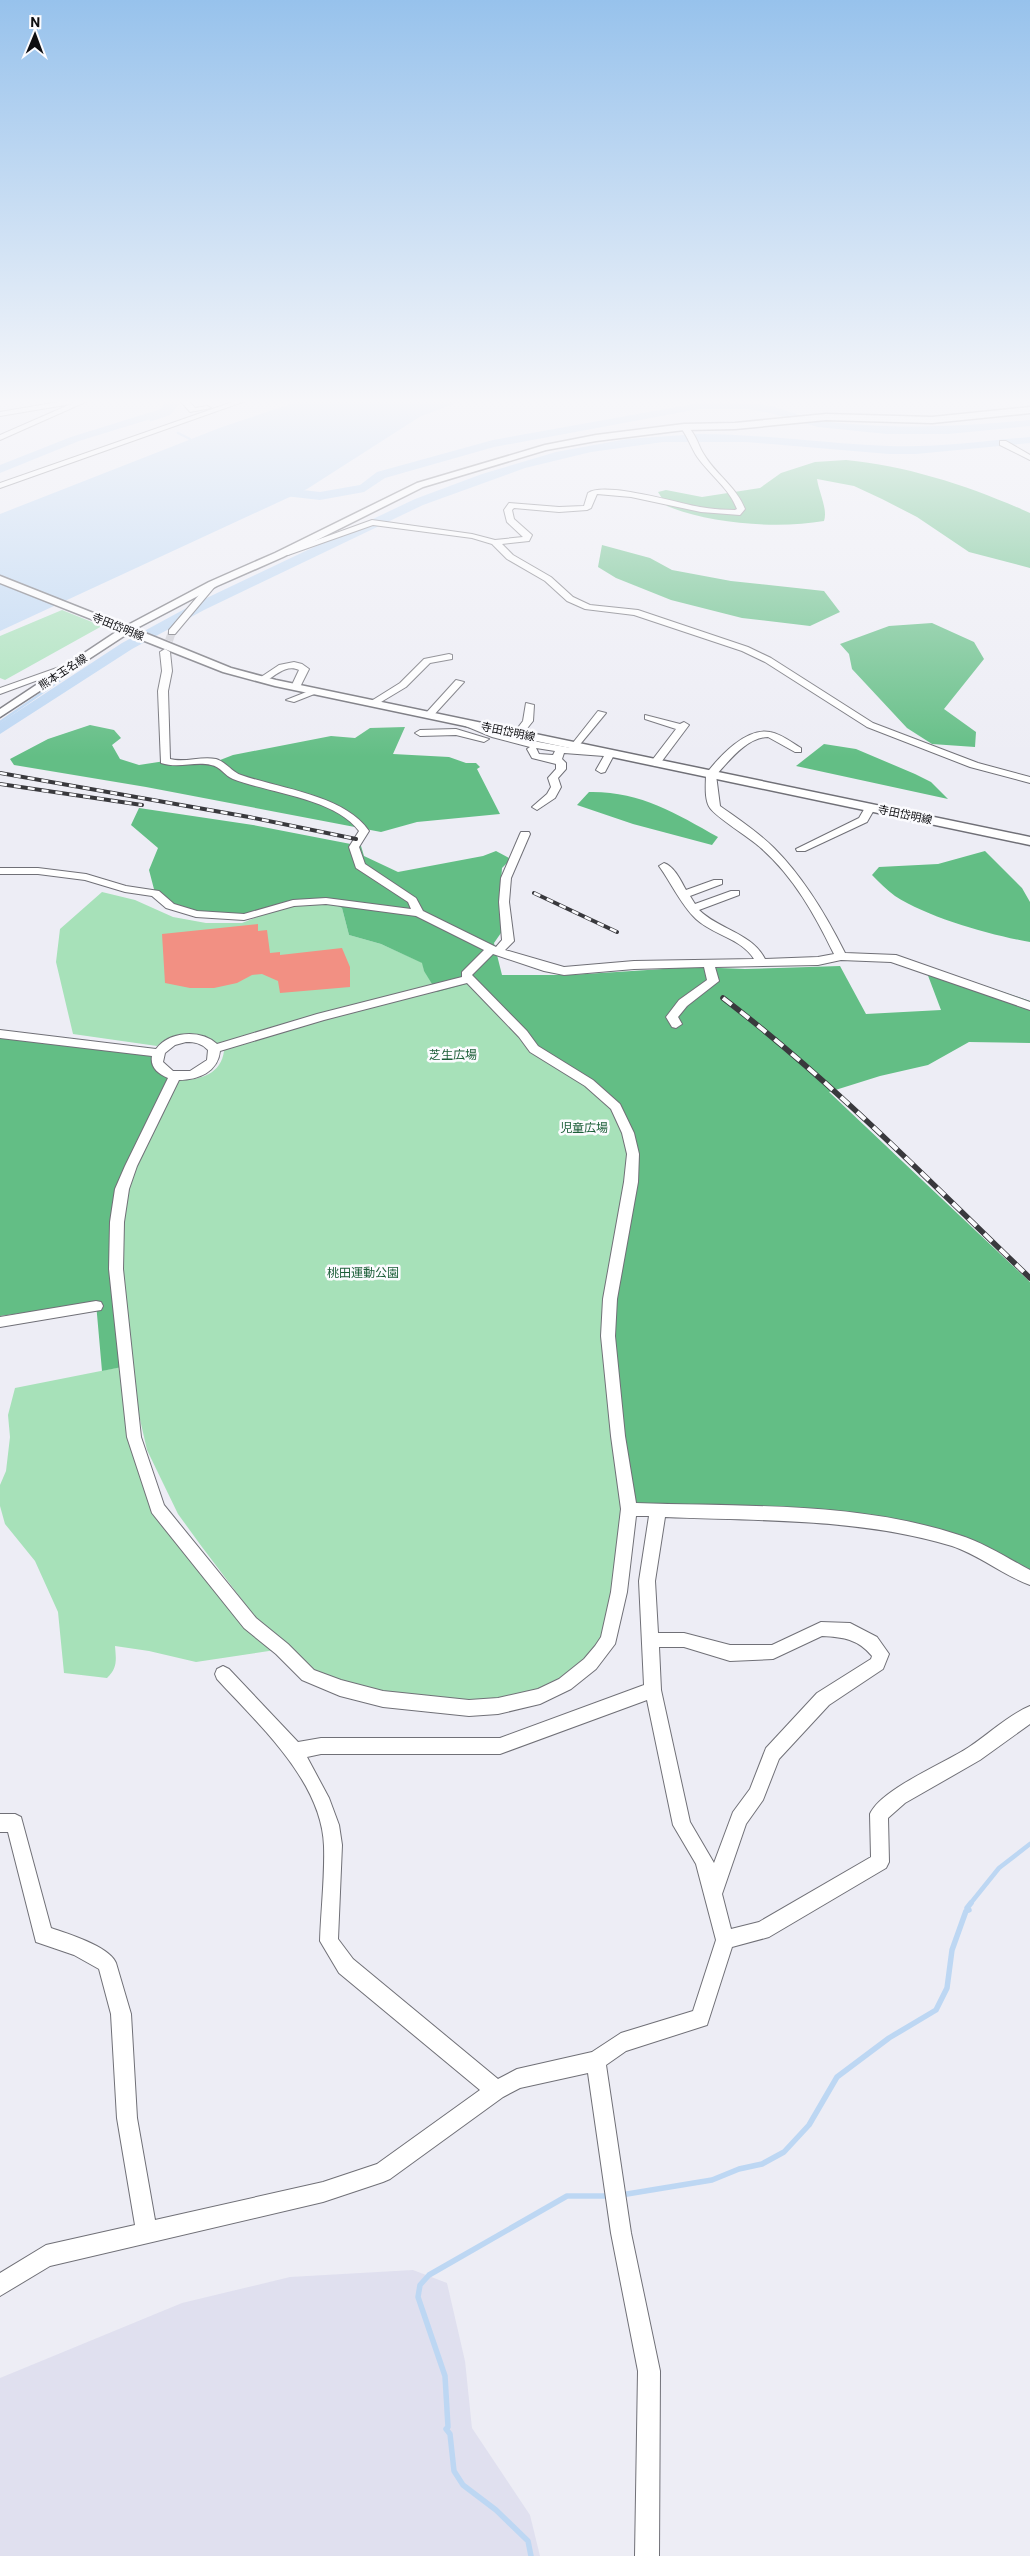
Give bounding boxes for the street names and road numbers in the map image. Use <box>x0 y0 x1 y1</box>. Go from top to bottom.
street label: 寺田岱明線 <box>90 611 146 643</box>
street label: 熊本玉名線 <box>36 652 90 692</box>
street label: 寺田岱明線 <box>480 720 536 744</box>
street label: 寺田岱明線 <box>877 803 933 827</box>

